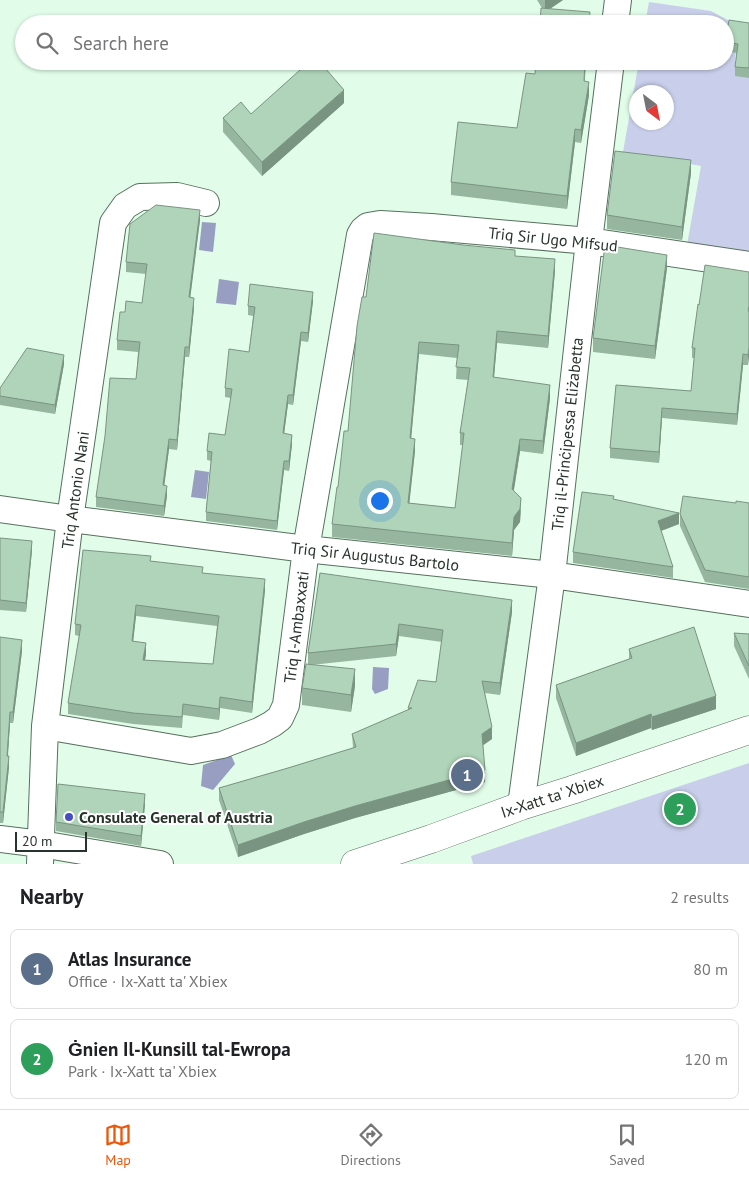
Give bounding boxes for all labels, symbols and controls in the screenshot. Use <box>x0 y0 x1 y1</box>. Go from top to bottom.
search box <box>15 15 734 70</box>
icon: search <box>33 29 61 57</box>
text: Search here <box>73 31 169 55</box>
north arrow <box>629 85 674 130</box>
street label: Triq Sir Ugo Mifsud <box>487 222 619 256</box>
street label: Triq il-Prinċipessa Eliżabetta <box>547 336 587 532</box>
street label: Triq Antonio Nani <box>57 430 93 550</box>
your location <box>367 488 393 514</box>
street label: Triq Sir Augustus Bartolo <box>290 537 460 575</box>
street label: Triq l-Ambaxxati <box>279 570 313 684</box>
pin: 1 <box>451 756 483 794</box>
street label: Ix-Xatt ta' Xbiex <box>498 770 606 822</box>
pin: 2 <box>664 790 696 828</box>
place label: Consulate General of Austria <box>79 807 273 827</box>
marker: Consulate General of Austria <box>63 811 75 823</box>
scale bar <box>15 829 88 852</box>
text: 20 m <box>22 832 52 850</box>
text: Nearby <box>20 883 83 910</box>
text: 2 results <box>670 887 729 907</box>
text: Atlas Insurance <box>68 947 191 971</box>
text: 1 <box>32 959 42 979</box>
text: 80 m <box>693 959 728 979</box>
text: Office · Ix-Xatt ta' Xbiex <box>68 971 228 991</box>
text: Ġnien Il-Kunsill tal-Ewropa <box>68 1037 291 1061</box>
text: 2 <box>32 1049 42 1069</box>
text: 120 m <box>685 1049 728 1069</box>
text: Park · Ix-Xatt ta' Xbiex <box>68 1061 217 1081</box>
tab: Map <box>104 1121 132 1169</box>
tab: Directions <box>340 1121 401 1169</box>
tab: Saved <box>609 1121 645 1169</box>

